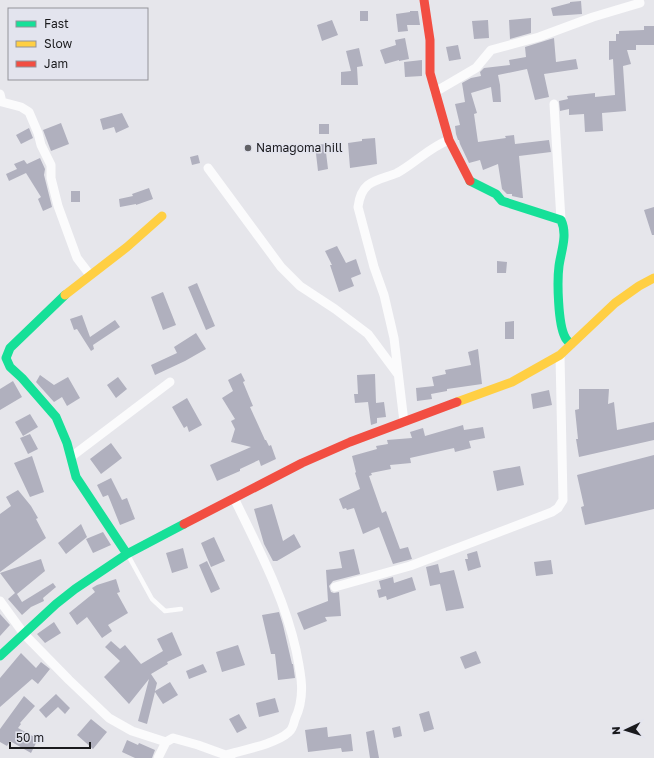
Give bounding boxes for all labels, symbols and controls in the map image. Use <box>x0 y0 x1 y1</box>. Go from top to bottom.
legend <box>8 8 148 80</box>
text: Fast <box>44 16 69 31</box>
text: Slow <box>44 36 72 51</box>
text: Jam <box>44 56 68 71</box>
place label: Namagoma hill <box>256 140 343 155</box>
marker: Namagoma hill <box>243 143 253 153</box>
north arrow <box>606 710 646 750</box>
scale bar <box>10 724 90 750</box>
text: N <box>609 726 622 735</box>
text: 50 m <box>16 730 44 745</box>

